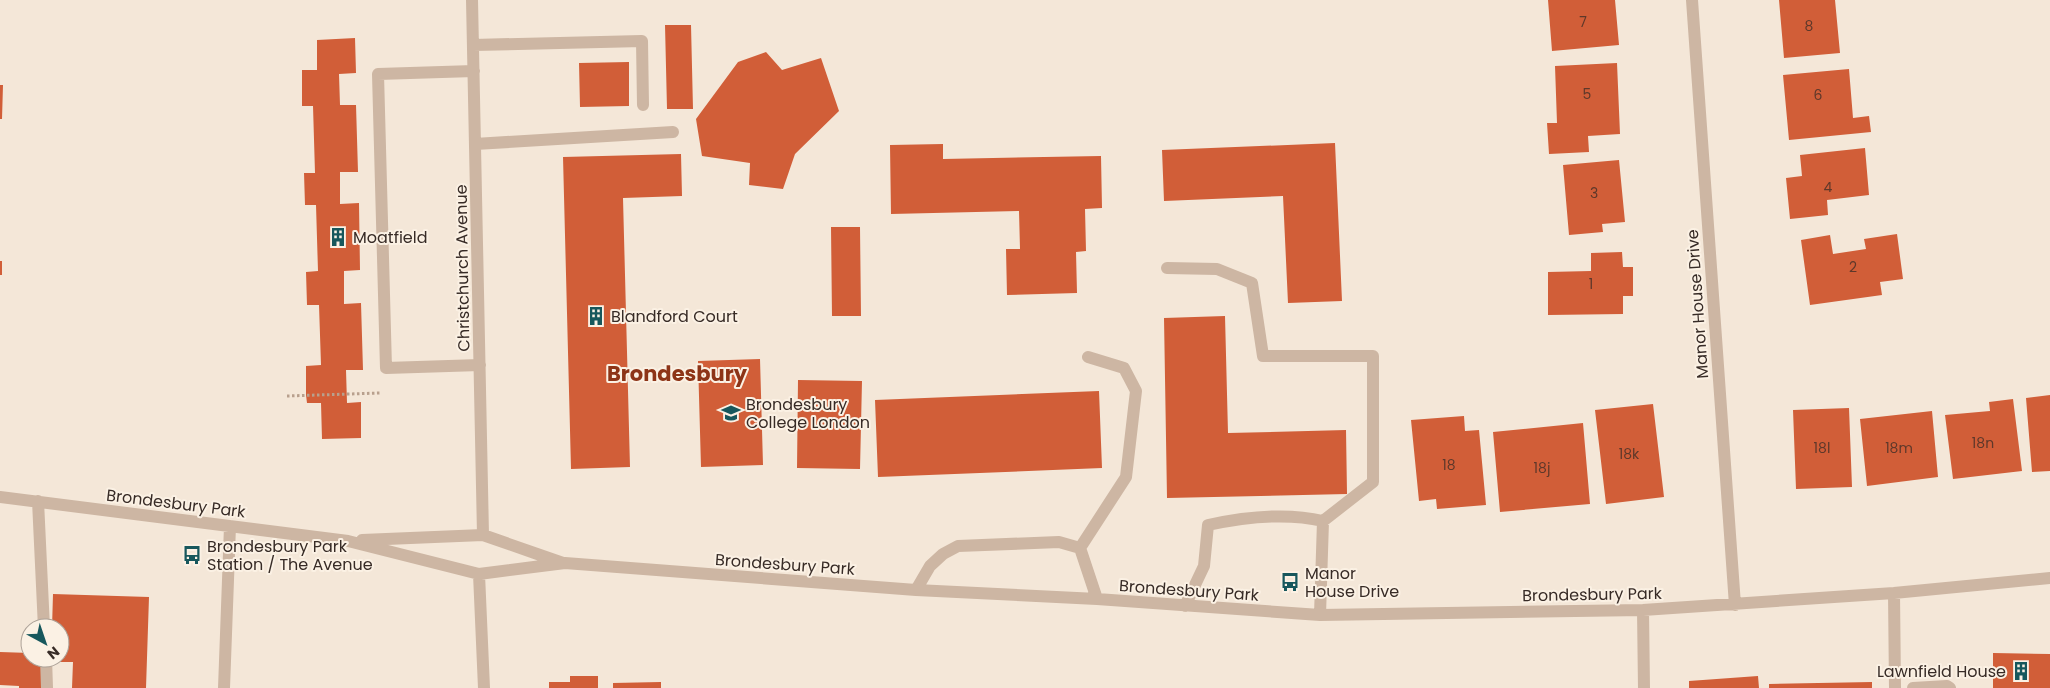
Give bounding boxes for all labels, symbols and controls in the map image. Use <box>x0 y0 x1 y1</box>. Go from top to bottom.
house number: 7 <box>1579 12 1587 32</box>
house number: 8 <box>1805 16 1814 36</box>
house number: 5 <box>1583 84 1591 104</box>
house number: 6 <box>1814 85 1823 105</box>
house number: 4 <box>1824 177 1833 197</box>
house number: 3 <box>1590 183 1598 203</box>
street label: Christchurch Avenue <box>450 184 475 352</box>
building icon: Moatfield <box>327 226 349 248</box>
place label: Moatfield <box>353 226 428 249</box>
street label: Manor House Drive <box>1681 229 1714 379</box>
house number: 2 <box>1849 257 1857 277</box>
house number: 1 <box>1589 274 1593 294</box>
building icon: Blandford Court <box>585 305 607 327</box>
place label: Blandford Court <box>611 305 738 328</box>
district label: Brondesbury <box>607 359 748 388</box>
place label: Brondesbury College London <box>746 393 870 434</box>
school or university icon: Brondesbury College London <box>720 402 742 424</box>
house number: 18n <box>1972 433 1994 453</box>
house number: 18l <box>1814 438 1830 458</box>
house number: 18m <box>1885 438 1913 458</box>
house number: 18k <box>1619 444 1640 464</box>
house number: 18 <box>1442 455 1456 475</box>
house number: 18j <box>1534 458 1550 478</box>
street label: Brondesbury Park <box>105 484 248 524</box>
place label: Brondesbury Park Station / The Avenue <box>207 535 373 576</box>
bus stop icon: Brondesbury Park Station / The Avenue <box>181 544 203 566</box>
street label: Brondesbury Park <box>714 548 856 581</box>
place label: Manor House Drive <box>1305 562 1399 603</box>
bus stop icon: Manor House Drive <box>1279 571 1301 593</box>
street label: Brondesbury Park <box>1118 574 1260 607</box>
street label: Brondesbury Park <box>1522 582 1663 607</box>
north arrow <box>20 618 70 668</box>
text: N <box>43 642 64 664</box>
place label: Lawnfield House <box>1877 660 2006 683</box>
building icon: Lawnfield House <box>2010 660 2032 682</box>

